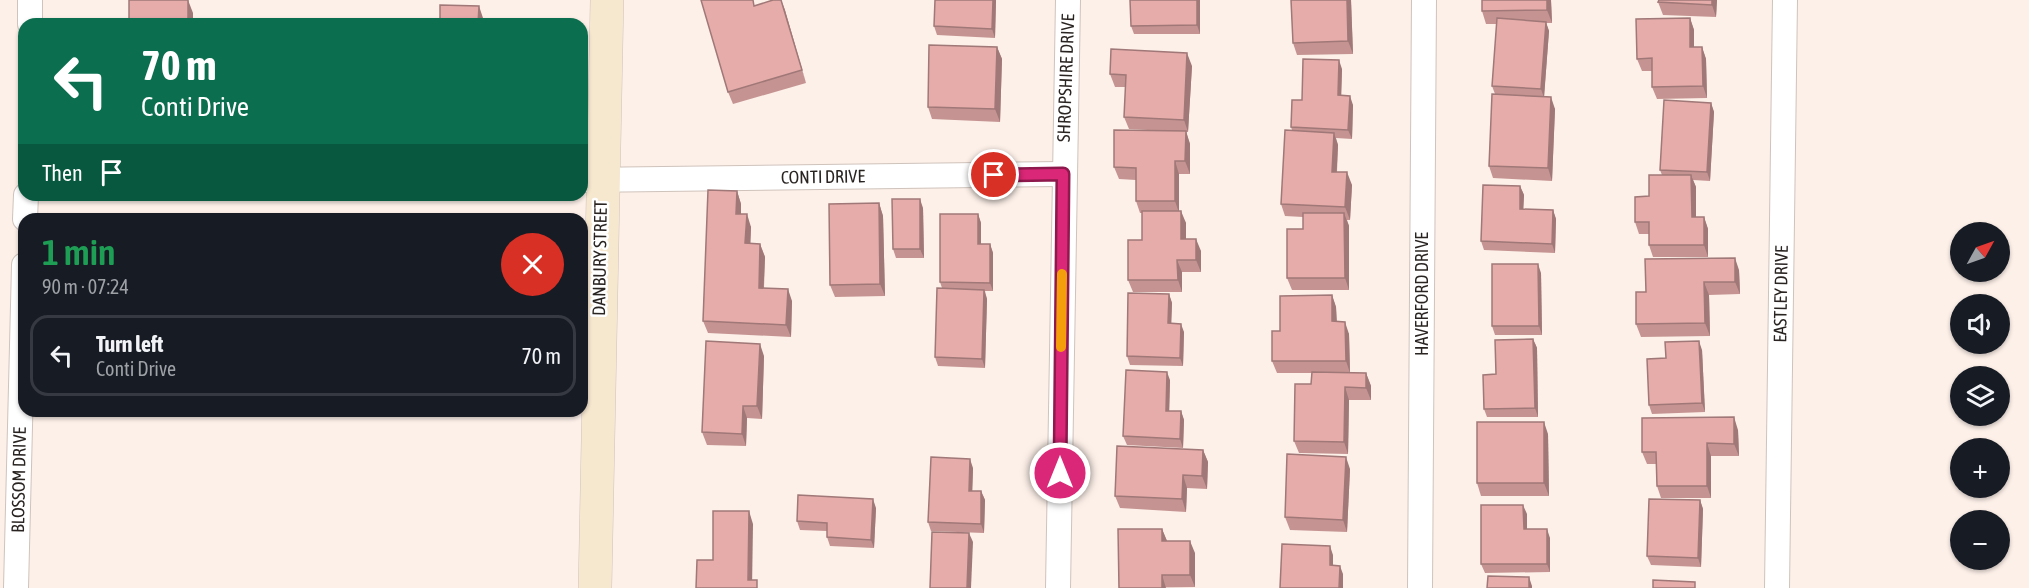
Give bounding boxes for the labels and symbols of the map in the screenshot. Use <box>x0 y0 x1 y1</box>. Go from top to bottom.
street label: SHROPSHIRE DRIVE <box>1053 13 1078 142</box>
pin <box>968 149 1019 200</box>
street label: CONTI DRIVE <box>781 165 865 188</box>
street label: DANBURY STREET <box>588 200 611 316</box>
north arrow <box>1950 222 2010 282</box>
street label: HAVERFORD DRIVE <box>1411 232 1432 356</box>
street label: EASTLEY DRIVE <box>1769 245 1792 343</box>
street label: BLOSSOM DRIVE <box>7 427 30 533</box>
position arrow <box>1028 441 1092 505</box>

